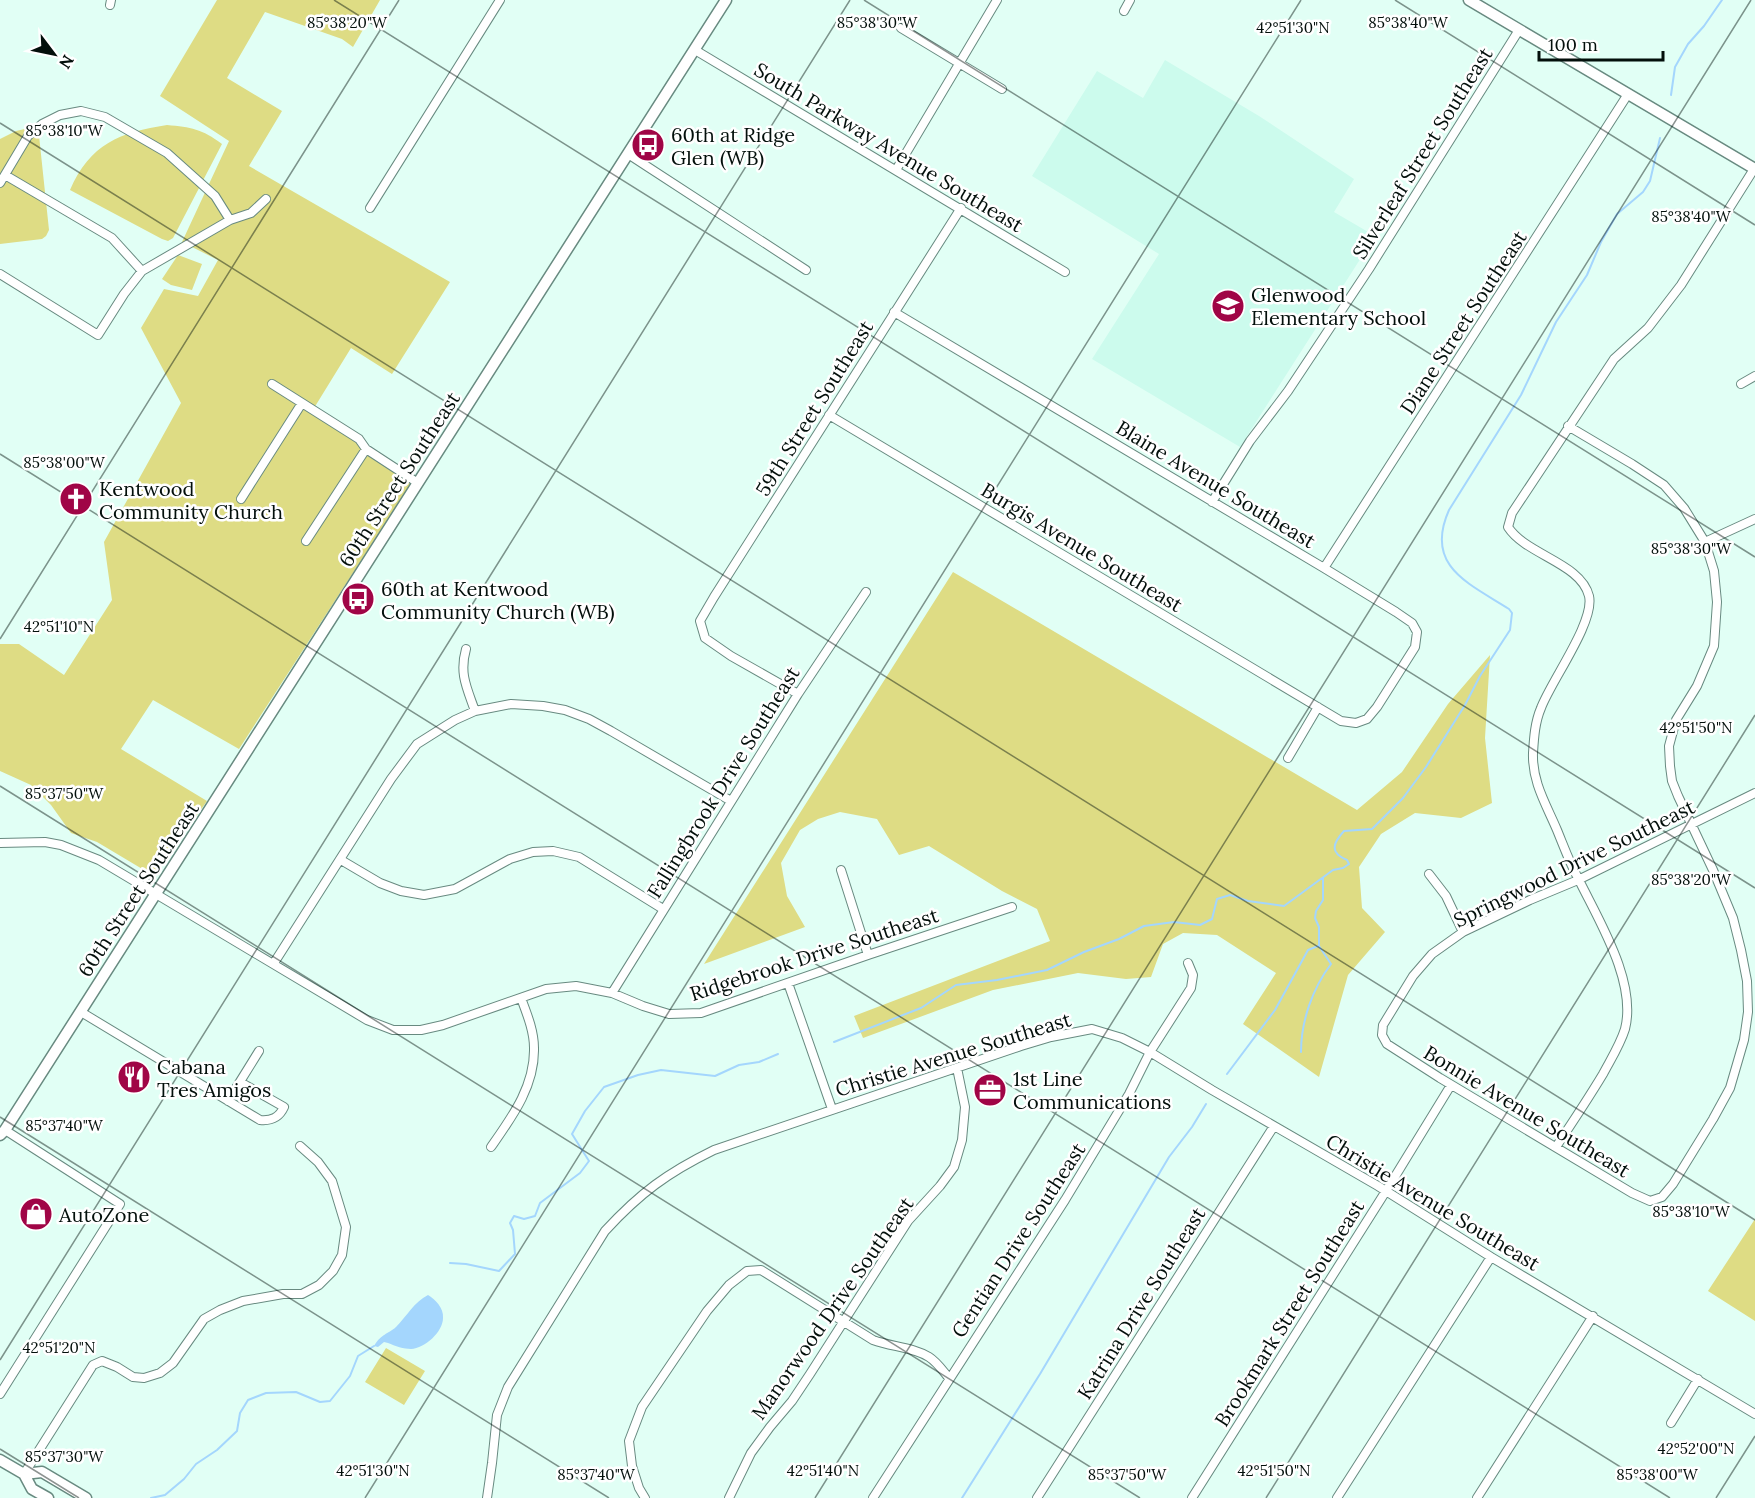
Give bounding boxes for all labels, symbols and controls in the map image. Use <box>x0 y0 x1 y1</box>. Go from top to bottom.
text: 85°38'20"W <box>307 13 388 32</box>
text: 85°38'30"W <box>837 13 918 32</box>
text: 85°38'40"W <box>1368 13 1449 32</box>
text: 42°51'30"N <box>1256 18 1330 37</box>
north arrow <box>24 24 84 84</box>
scale bar <box>1539 24 1664 62</box>
text: 100 m <box>1548 33 1598 56</box>
street label: Silverleaf Street Southeast <box>1346 42 1498 264</box>
text: N <box>55 51 78 72</box>
street label: South Parkway Avenue Southeast <box>750 57 1028 237</box>
text: 85°38'10"W <box>25 121 104 140</box>
place label: 60th at Ridge Glen (WB) <box>671 122 795 171</box>
bus stop icon: 60th at Ridge Glen (WB) <box>630 127 666 163</box>
text: 85°38'40"W <box>1651 207 1732 226</box>
street label: Diane Street Southeast <box>1394 225 1532 418</box>
place label: Glenwood Elementary School <box>1251 282 1426 330</box>
school or university icon: Glenwood Elementary School <box>1210 288 1246 324</box>
street label: 59th Street Southeast <box>750 315 878 500</box>
street label: 60th Street Southeast <box>333 387 465 571</box>
street label: Blaine Avenue Southeast <box>1112 415 1320 554</box>
text: 85°38'00"W <box>23 453 106 472</box>
place label: Kentwood Community Church <box>99 476 283 524</box>
street label: Burgis Avenue Southeast <box>977 477 1187 617</box>
church icon: Kentwood Community Church <box>58 481 94 517</box>
text: 85°38'30"W <box>1651 539 1732 558</box>
place label: 60th at Kentwood Community Church (WB) <box>381 576 614 625</box>
bus stop icon: 60th at Kentwood Community Church (WB) <box>340 581 376 617</box>
text: 42°51'10"N <box>24 617 94 636</box>
street label: Fallingbrook Drive Southeast <box>641 661 805 902</box>
text: 42°51'50"N <box>1659 718 1733 737</box>
text: 85°37'50"W <box>25 784 104 803</box>
street label: Springwood Drive Southeast <box>1449 793 1699 932</box>
street label: 60th Street Southeast <box>72 797 204 981</box>
text: 85°38'20"W <box>1651 870 1732 889</box>
street label: Ridgebrook Drive Southeast <box>687 902 942 1006</box>
street label: Christie Avenue Southeast <box>832 1006 1074 1102</box>
street label: Bonnie Avenue Southeast <box>1419 1039 1635 1183</box>
place label: Cabana Tres Amigos <box>157 1054 271 1102</box>
restaurant icon: Cabana Tres Amigos <box>116 1059 152 1095</box>
place label: 1st Line Communications <box>1013 1066 1171 1114</box>
office icon: 1st Line Communications <box>972 1072 1008 1108</box>
text: 85°37'40"W <box>25 1116 104 1135</box>
street label: Christie Avenue Southeast <box>1322 1128 1545 1276</box>
street label: Gentian Drive Southeast <box>946 1138 1090 1342</box>
street label: Manorwood Drive Southeast <box>746 1192 919 1424</box>
street label: Brookmark Street Southeast <box>1209 1195 1369 1431</box>
shop icon: AutoZone <box>18 1196 54 1232</box>
place label: AutoZone <box>58 1202 150 1227</box>
street label: Katrina Drive Southeast <box>1072 1202 1210 1404</box>
text: 85°38'10"W <box>1652 1202 1731 1221</box>
text: 42°51'20"N <box>22 1338 96 1357</box>
text: 42°52'00"N <box>1658 1439 1734 1458</box>
text: 85°37'30"W <box>25 1447 104 1466</box>
text: 42°51'30"N <box>336 1461 410 1480</box>
text: 42°51'40"N <box>787 1461 859 1480</box>
text: 42°51'50"N <box>1237 1461 1311 1480</box>
text: 85°37'40"W <box>557 1465 636 1484</box>
text: 85°37'50"W <box>1088 1465 1167 1484</box>
text: 85°38'00"W <box>1616 1465 1699 1484</box>

